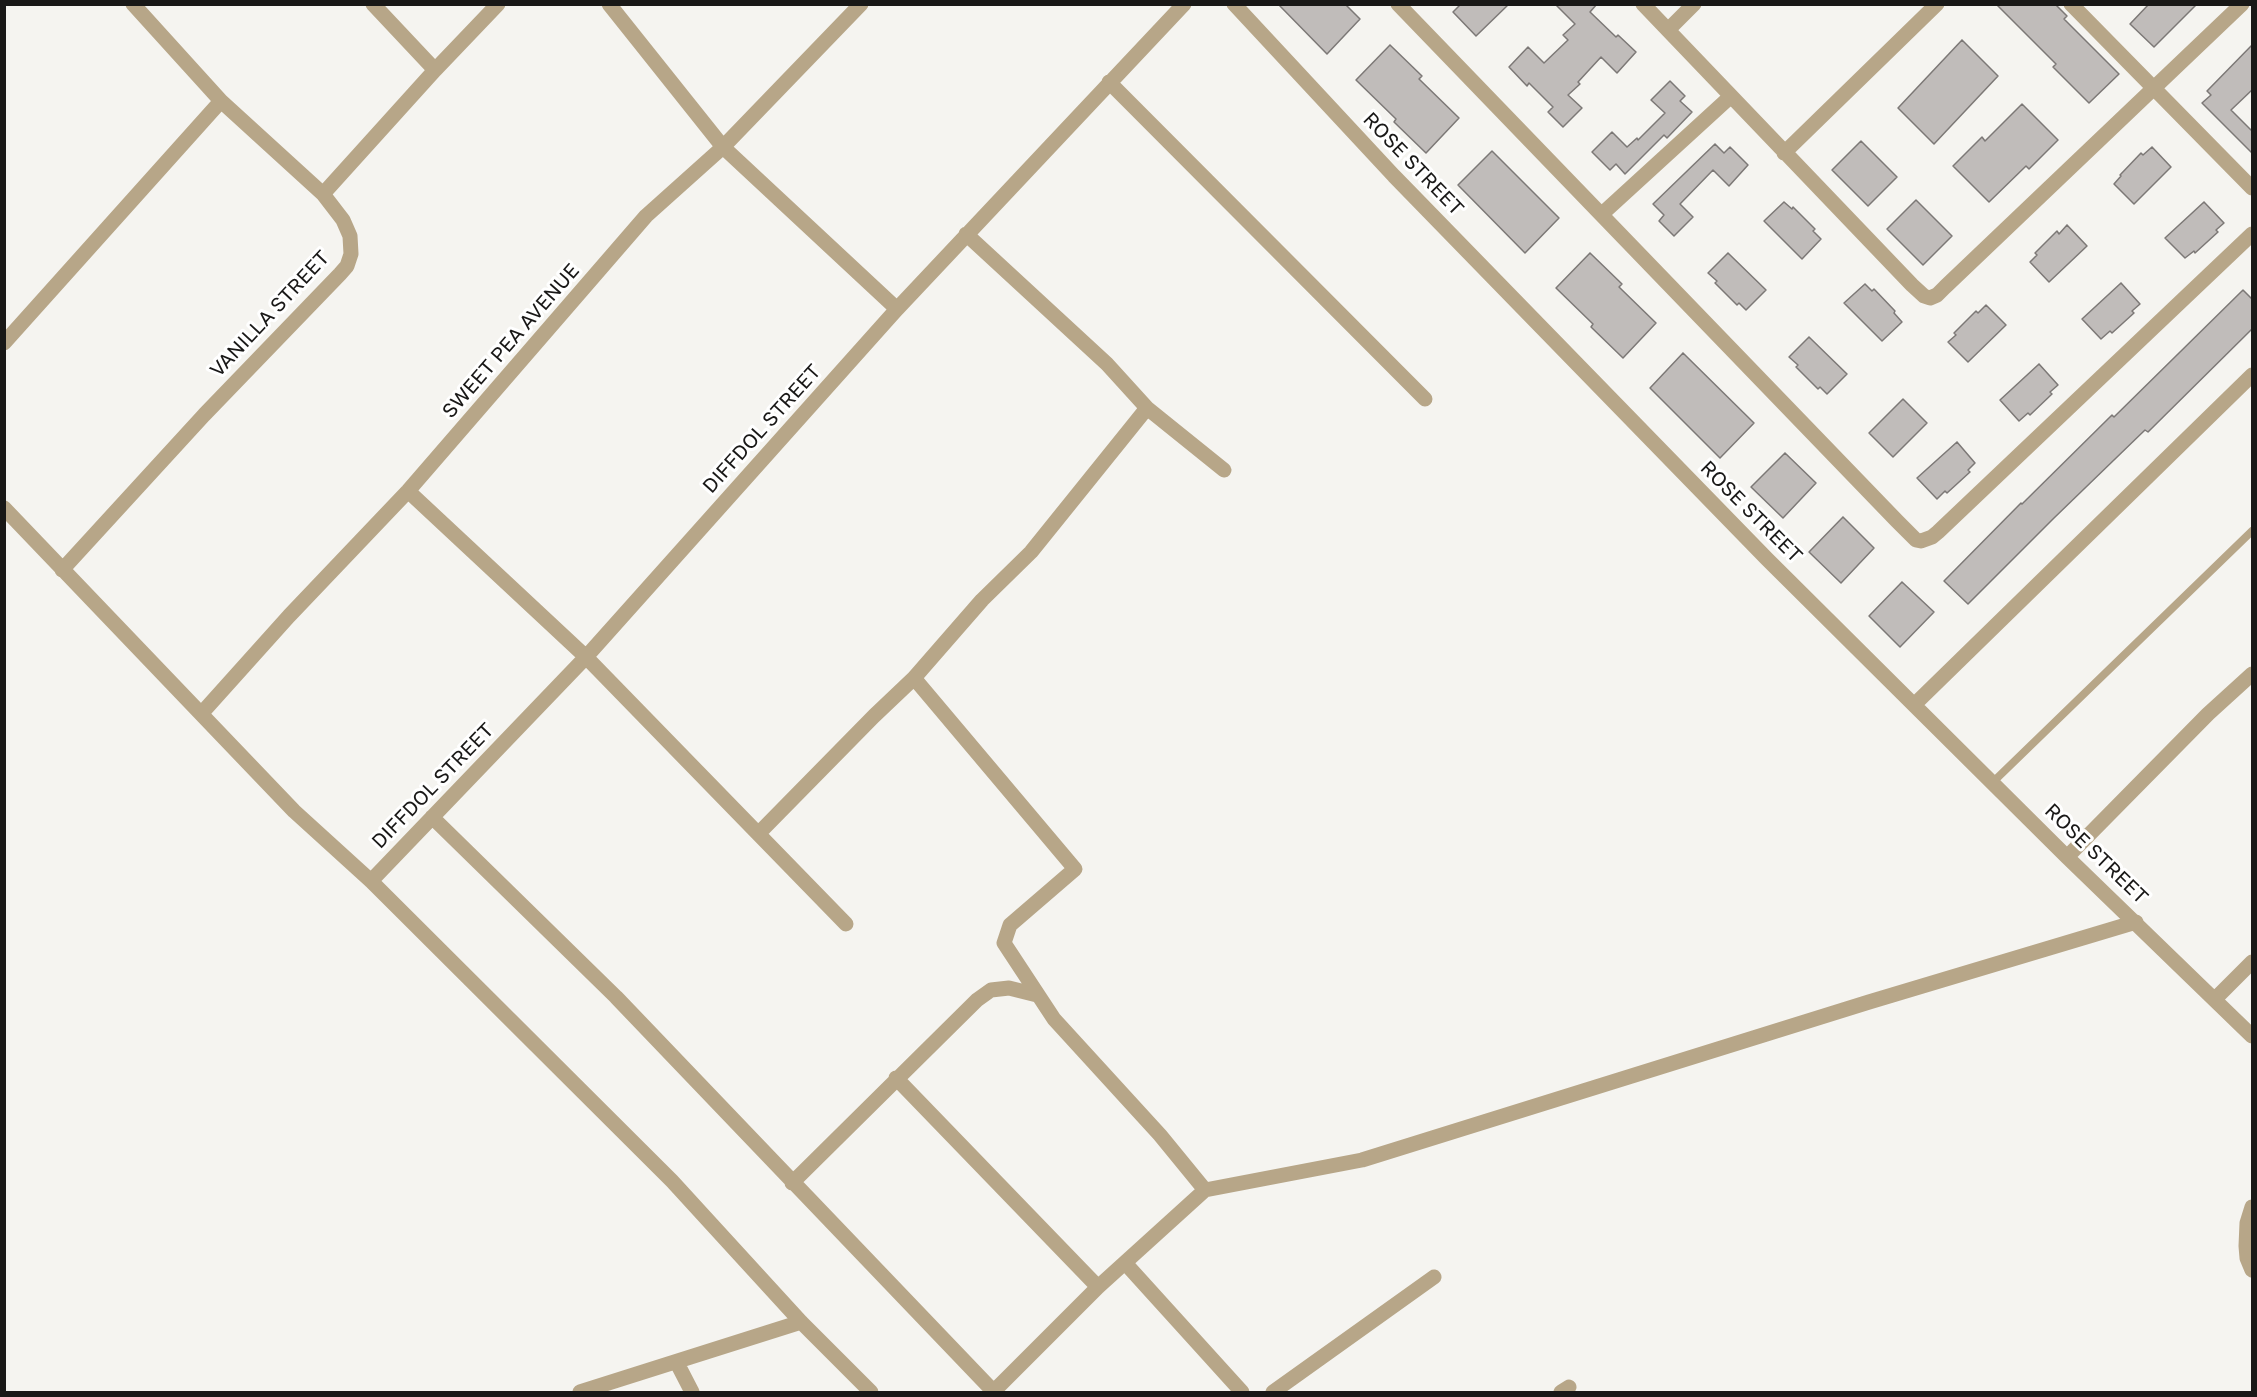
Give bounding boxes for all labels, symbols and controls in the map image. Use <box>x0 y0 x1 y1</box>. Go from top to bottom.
street label: ROSE STREET <box>1358 107 1468 221</box>
street label: VANILLA STREET <box>205 246 335 382</box>
street label: SWEET PEA AVENUE <box>437 259 585 423</box>
street label: DIFFDOL STREET <box>698 360 826 498</box>
street label: ROSE STREET <box>1695 456 1807 568</box>
street label: DIFFDOL STREET <box>367 718 499 854</box>
street label: ROSE STREET <box>2039 799 2153 909</box>

